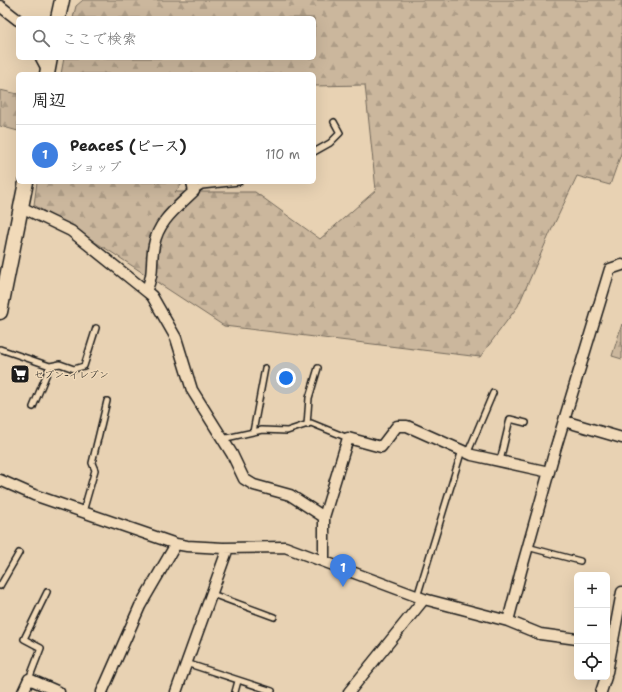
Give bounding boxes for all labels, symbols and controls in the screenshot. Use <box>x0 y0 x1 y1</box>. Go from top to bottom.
search box <box>16 16 316 60</box>
icon: search <box>30 27 52 49</box>
text: ここで検索 <box>62 29 137 49</box>
text: 周辺 <box>32 89 66 111</box>
text: PeaceS (ピース) <box>70 136 186 156</box>
text: 1 <box>42 146 48 163</box>
text: 110 m <box>265 146 300 163</box>
text: ショップ <box>70 158 121 175</box>
supermarket icon: セブン-イレブン <box>9 363 31 385</box>
place label: セブン-イレブン <box>34 368 109 381</box>
your location <box>276 368 296 388</box>
pin: 1 <box>330 554 356 587</box>
map controls <box>574 572 610 680</box>
button: + <box>574 572 610 608</box>
button: − <box>574 608 610 644</box>
button: locate <box>574 644 610 680</box>

